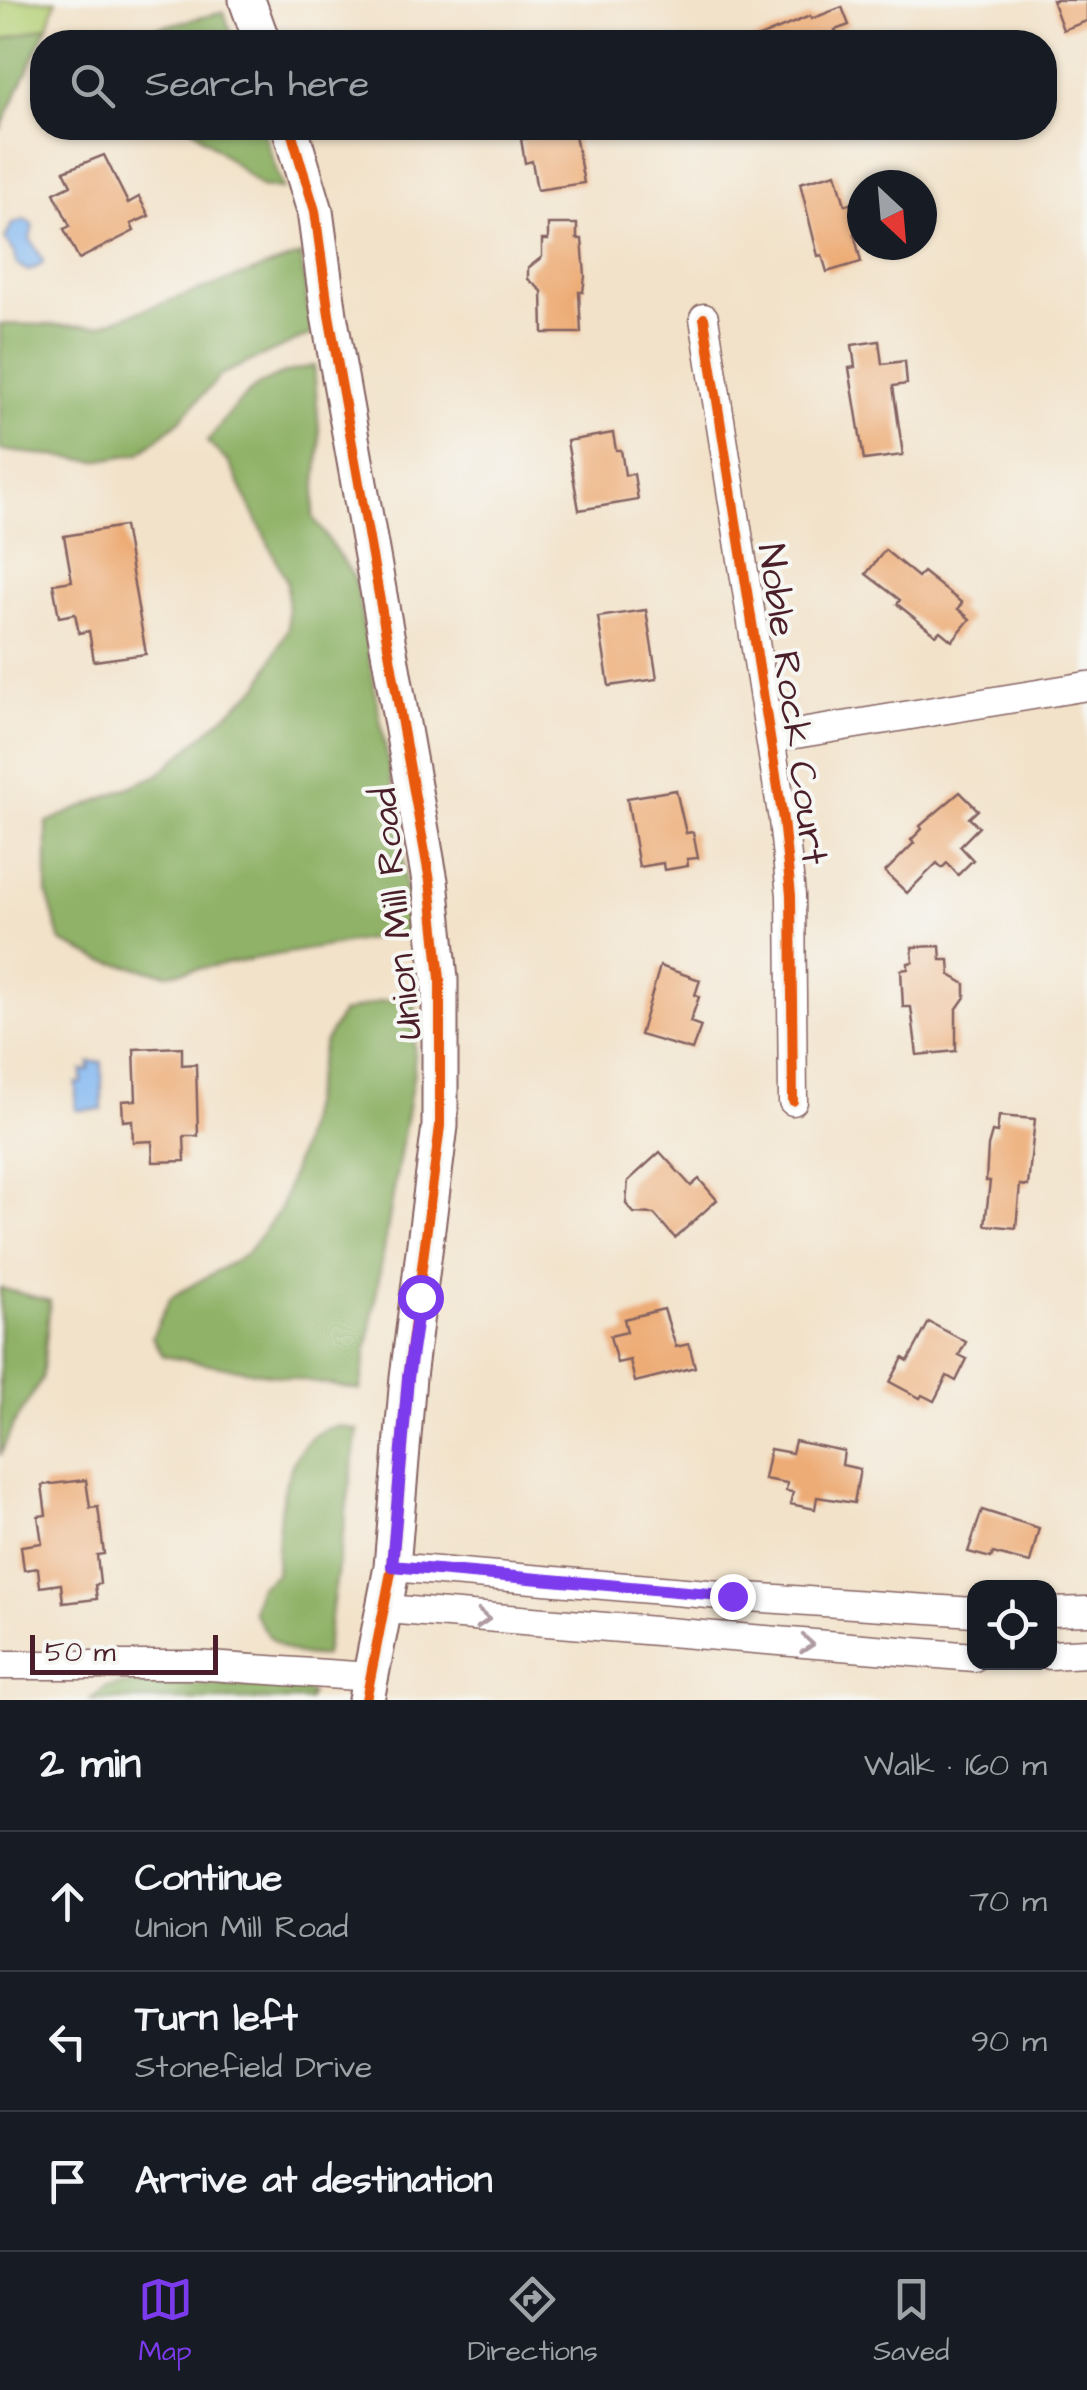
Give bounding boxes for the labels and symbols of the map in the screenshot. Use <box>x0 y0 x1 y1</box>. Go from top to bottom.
north arrow <box>847 170 937 260</box>
street label: Noble Rock Court <box>744 541 840 868</box>
street label: Union Mill Road <box>358 785 436 1042</box>
route start <box>398 1275 444 1321</box>
route end <box>710 1574 756 1620</box>
one-way arrow <box>475 1607 491 1629</box>
scale bar <box>30 1630 218 1674</box>
one-way arrow <box>799 1633 815 1655</box>

